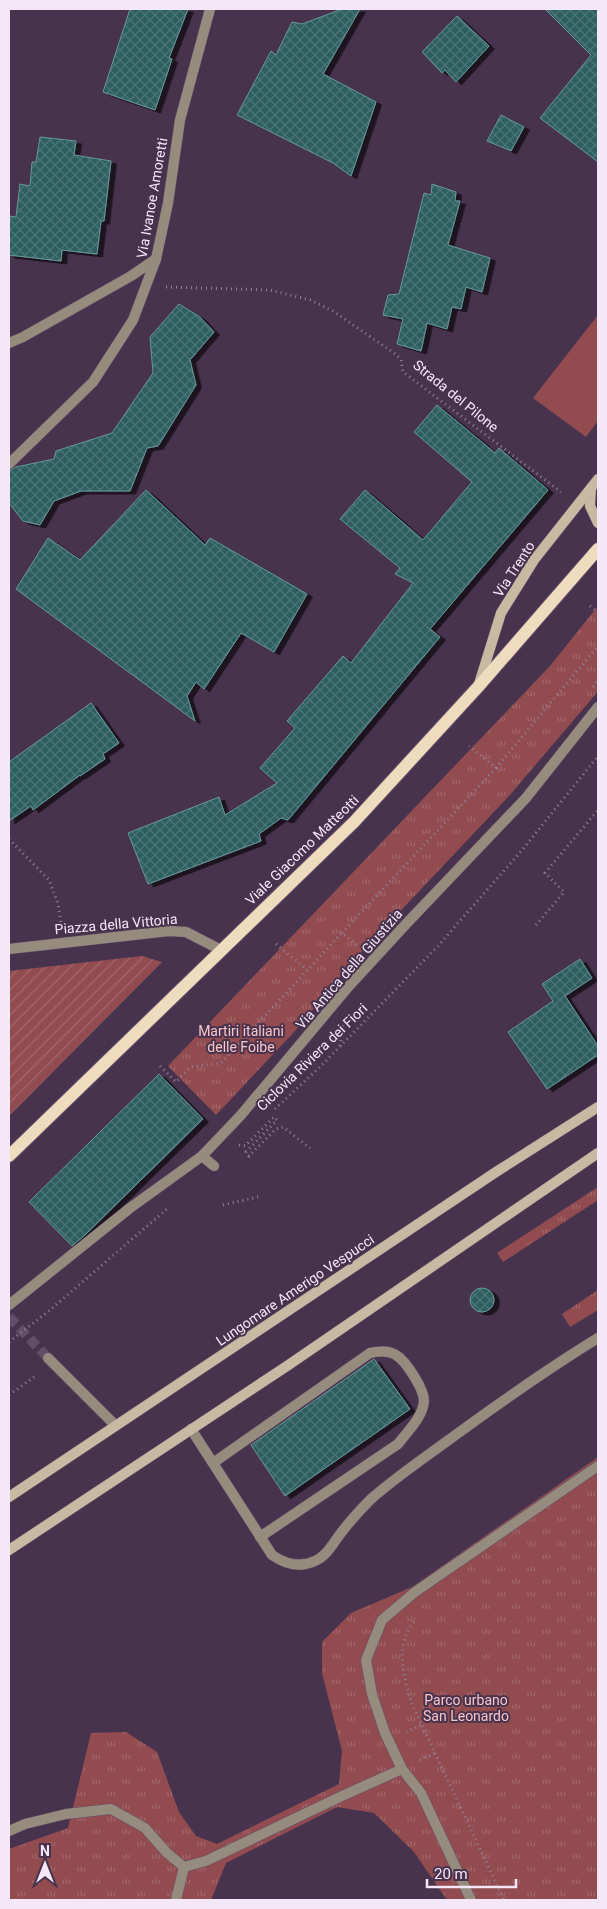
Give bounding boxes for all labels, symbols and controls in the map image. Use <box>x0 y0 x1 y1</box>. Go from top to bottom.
street label: Via Ivanoe Amoretti <box>134 136 170 260</box>
street label: Strada del Pilone <box>410 357 502 435</box>
street label: Via Trento <box>490 538 538 600</box>
street label: Viale Giacomo Matteotti <box>242 792 362 908</box>
street label: Via Antica della Giustizia <box>293 906 405 1032</box>
street label: Piazza della Vittoria <box>54 911 178 937</box>
street label: Ciclovia Riviera dei Fiori <box>254 1000 370 1114</box>
park label: Martiri italiani delle Foibe <box>198 1023 284 1055</box>
street label: Lungomare Amerigo Vespucci <box>213 1231 377 1349</box>
park label: Parco urbano San Leonardo <box>423 1692 509 1724</box>
north arrow <box>20 1839 70 1889</box>
text: N <box>40 1843 50 1859</box>
scale bar <box>427 1856 516 1888</box>
text: 20 m <box>434 1865 468 1883</box>

